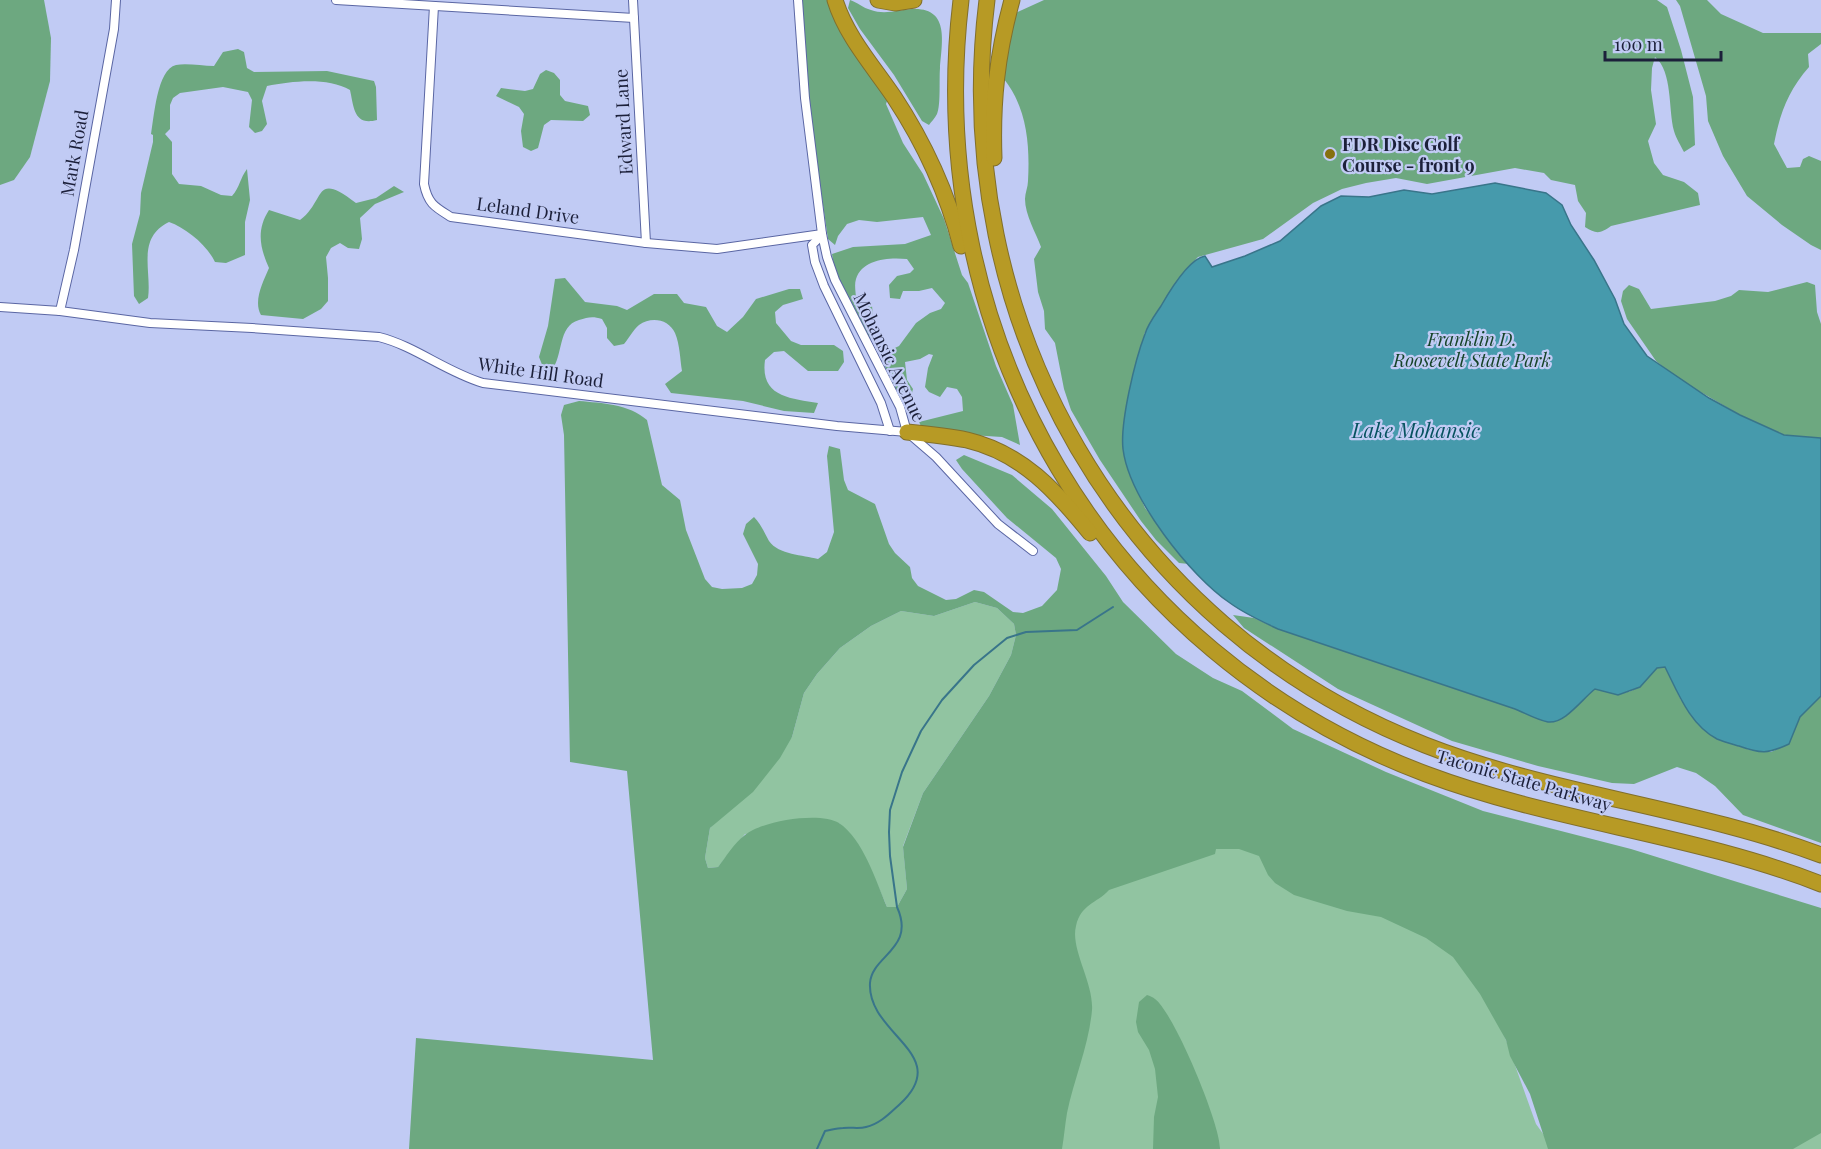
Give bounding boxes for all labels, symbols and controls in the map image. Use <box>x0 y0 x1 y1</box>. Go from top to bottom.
scale bar <box>1605 24 1720 62</box>
text: 100 m <box>1614 32 1663 56</box>
street label: Edward Lane <box>608 68 638 176</box>
street label: Mark Road <box>55 107 93 198</box>
place label: FDR Disc Golf Course - front 9 <box>1342 132 1475 177</box>
marker: FDR Disc Golf Course - front 9 <box>1323 147 1337 161</box>
street label: Leland Drive <box>475 191 581 229</box>
street label: Mohansic Avenue <box>848 289 932 425</box>
park label: Franklin D. Roosevelt State Park <box>1392 327 1551 372</box>
street label: White Hill Road <box>476 351 606 393</box>
water label: Lake Mohansic <box>1351 416 1480 443</box>
street label: Taconic State Parkway <box>1434 743 1614 817</box>

